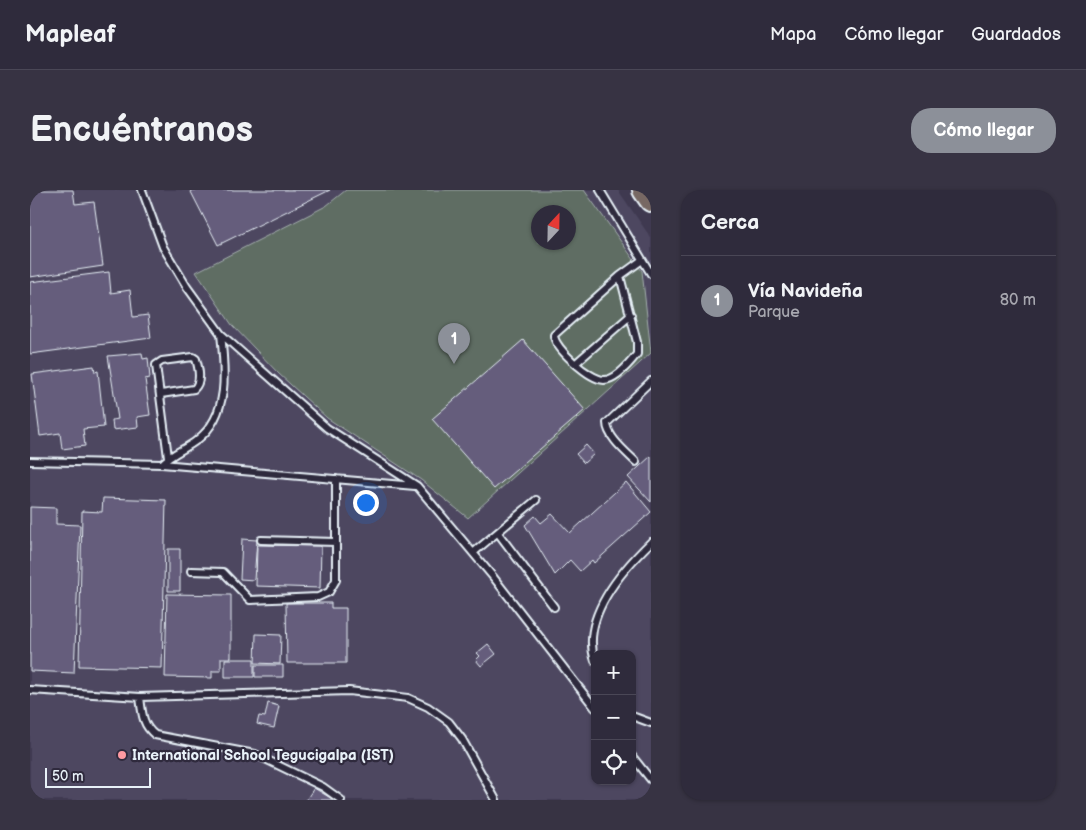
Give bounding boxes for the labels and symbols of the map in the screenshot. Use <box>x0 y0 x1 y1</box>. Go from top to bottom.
north arrow <box>531 205 576 250</box>
pin: 1 <box>438 323 470 364</box>
your location <box>353 490 379 516</box>
place label: International School Tegucigalpa (IST) <box>132 746 394 765</box>
marker: International School Tegucigalpa (IST) <box>116 749 128 761</box>
scale bar <box>45 765 151 788</box>

